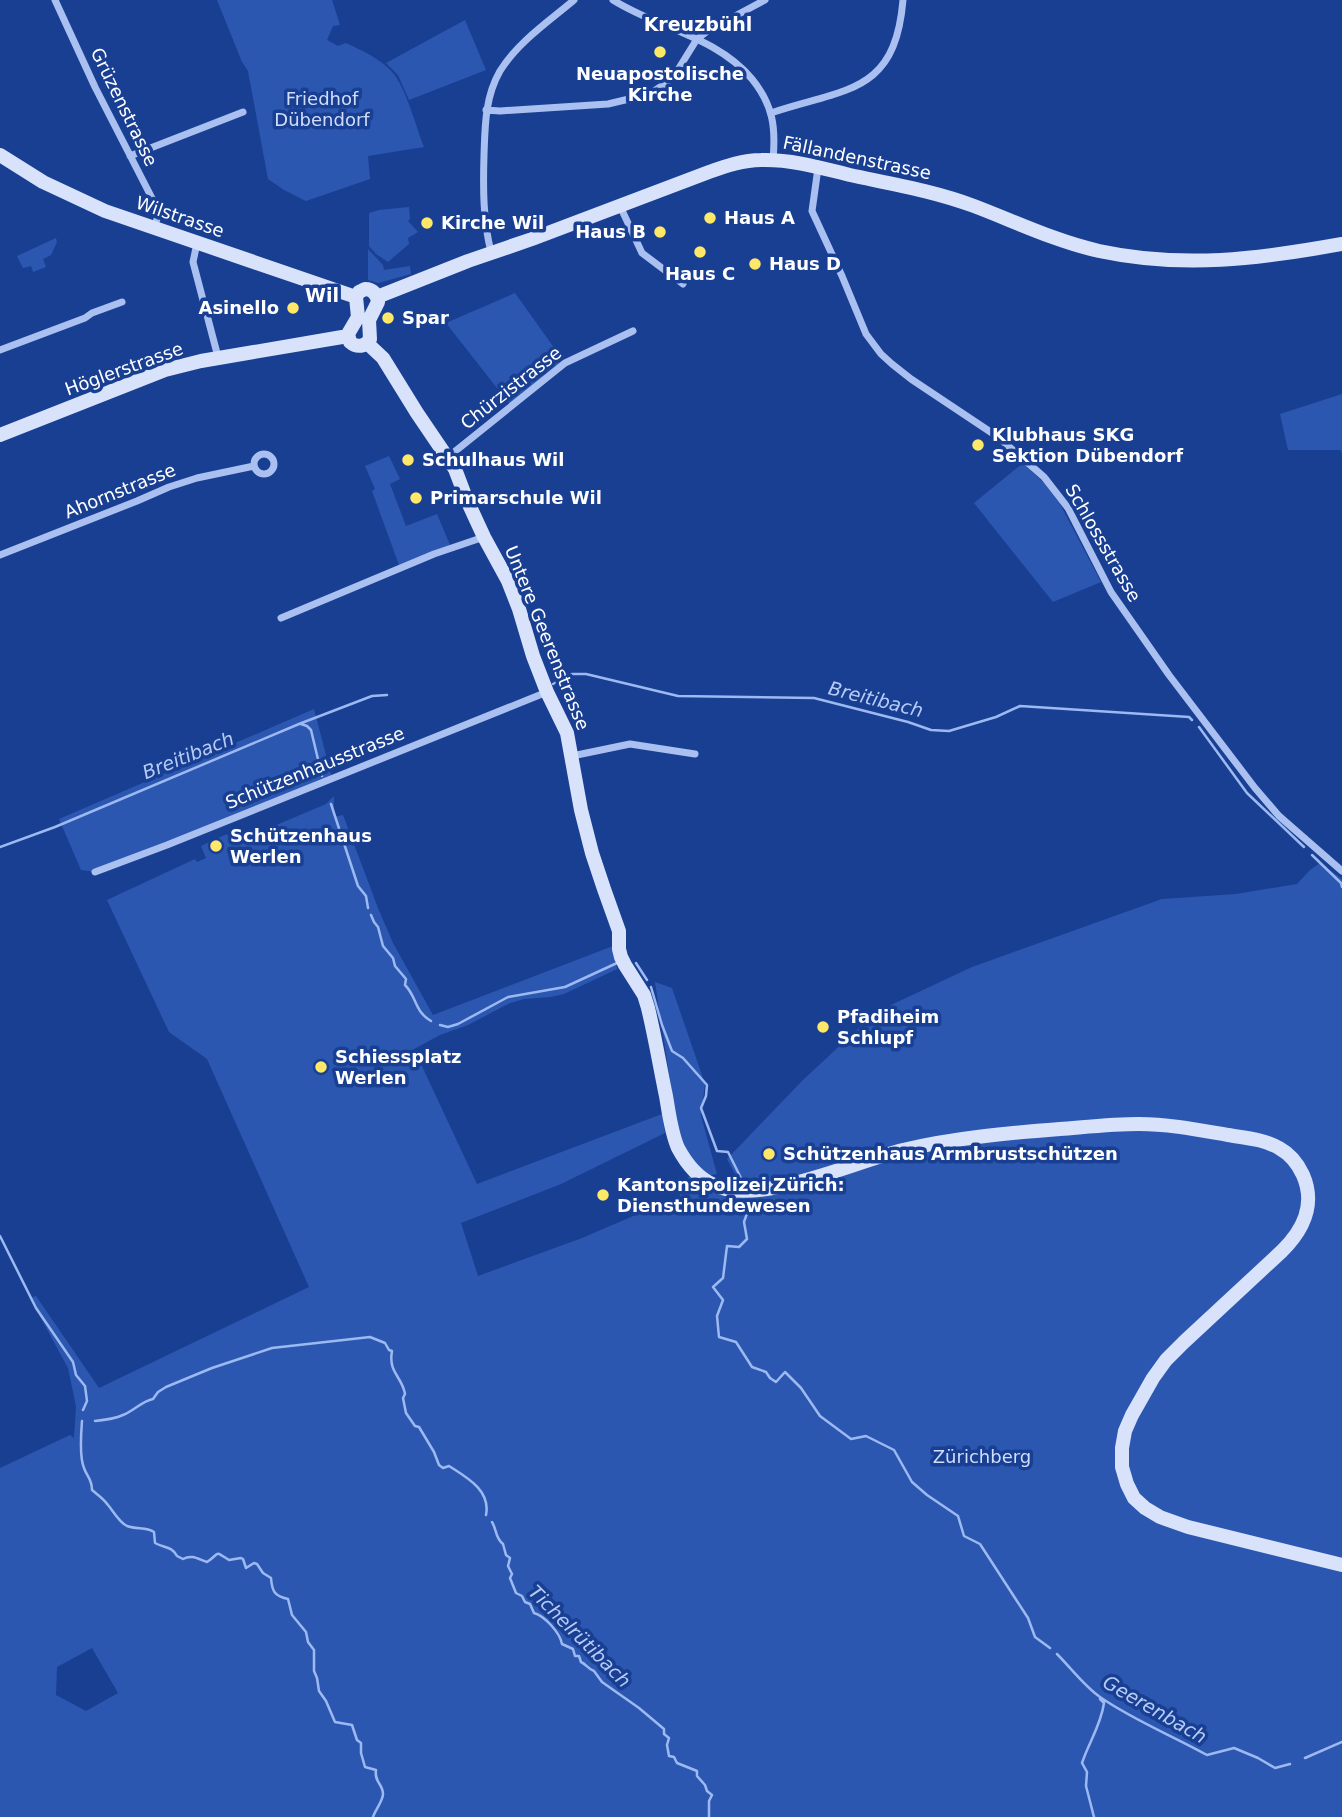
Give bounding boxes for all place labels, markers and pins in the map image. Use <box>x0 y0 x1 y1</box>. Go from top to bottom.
marker: Neuapostolische Kirche <box>652 44 668 60</box>
place label: Neuapostolische Kirche <box>576 63 744 105</box>
place label: Haus A <box>724 207 795 228</box>
marker: Haus A <box>702 210 718 226</box>
place label: Kirche Wil <box>441 212 544 233</box>
marker: Kirche Wil <box>419 215 435 231</box>
place label: Haus B <box>575 221 646 242</box>
marker: Haus B <box>652 224 668 240</box>
marker: Haus C <box>692 244 708 260</box>
place label: Haus D <box>769 253 841 274</box>
marker: Haus D <box>747 256 763 272</box>
place label: Haus C <box>665 263 735 284</box>
place label: Asinello <box>198 297 279 318</box>
marker: Asinello <box>285 300 301 316</box>
place label: Spar <box>402 307 449 328</box>
marker: Spar <box>380 310 396 326</box>
place label: Klubhaus SKG Sektion Dübendorf <box>992 424 1183 466</box>
marker: Klubhaus SKG Sektion Dübendorf <box>970 437 986 453</box>
place label: Schulhaus Wil <box>422 449 564 470</box>
marker: Schulhaus Wil <box>400 452 416 468</box>
place label: Primarschule Wil <box>430 487 602 508</box>
marker: Primarschule Wil <box>408 490 424 506</box>
place label: Schützenhaus Werlen <box>230 825 372 867</box>
marker: Schützenhaus Werlen <box>208 838 224 854</box>
place label: Pfadiheim Schlupf <box>837 1006 939 1048</box>
marker: Pfadiheim Schlupf <box>815 1019 831 1035</box>
place label: Schiessplatz Werlen <box>335 1046 462 1088</box>
marker: Schiessplatz Werlen <box>313 1059 329 1075</box>
place label: Schützenhaus Armbrustschützen <box>783 1143 1118 1164</box>
marker: Schützenhaus Armbrustschützen <box>761 1146 777 1162</box>
place label: Kantonspolizei Zürich: Diensthundewesen <box>617 1174 845 1216</box>
marker: Kantonspolizei Zürich: Diensthundewesen <box>595 1187 611 1203</box>

